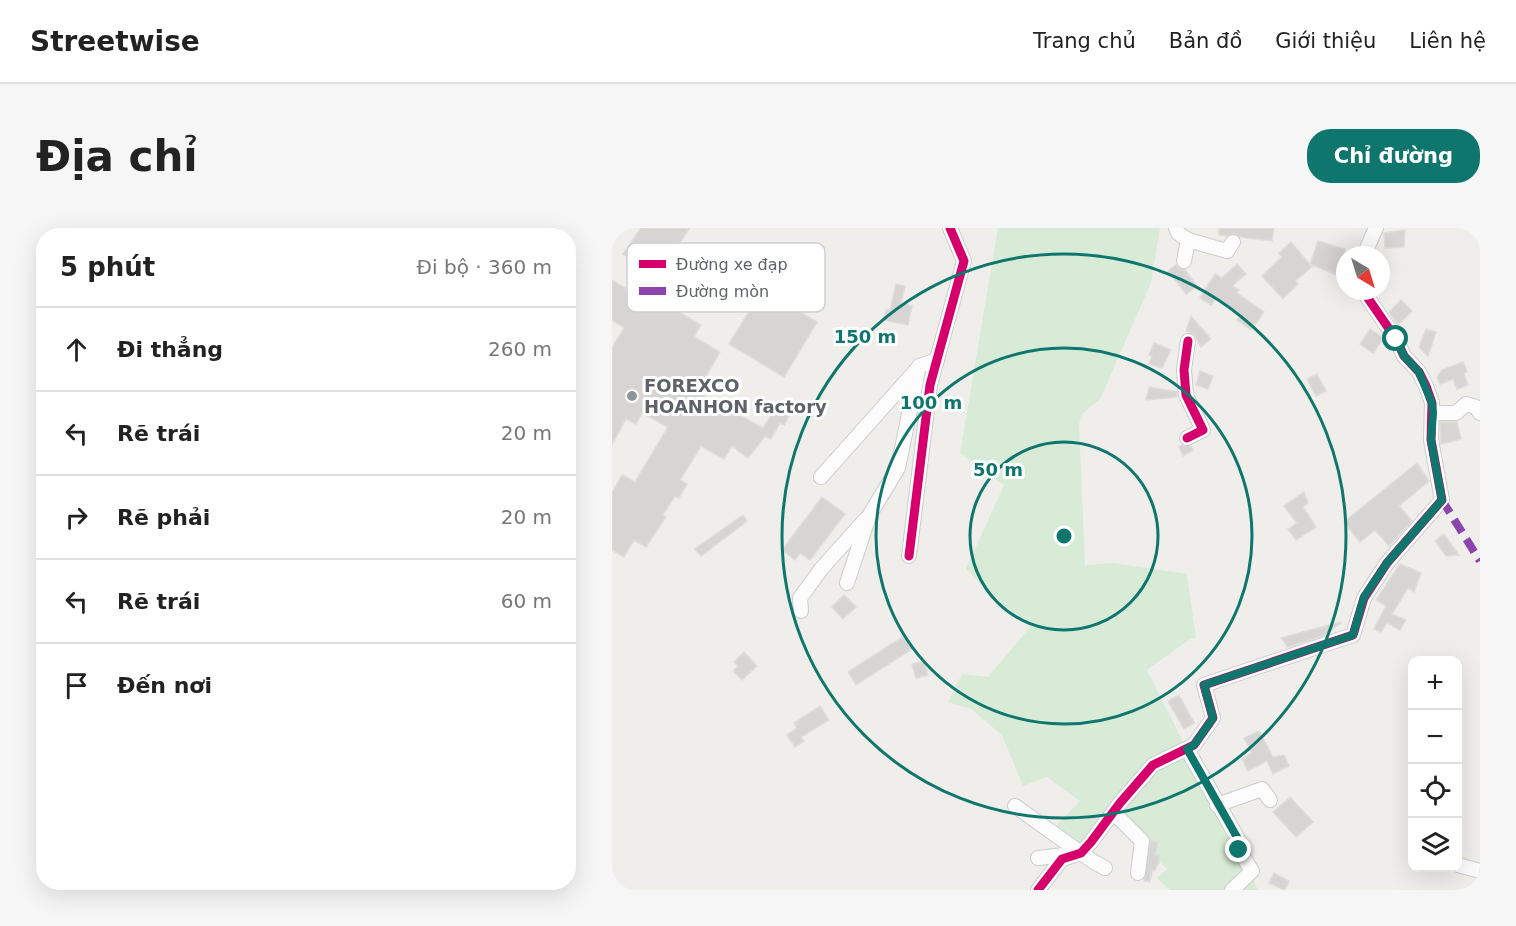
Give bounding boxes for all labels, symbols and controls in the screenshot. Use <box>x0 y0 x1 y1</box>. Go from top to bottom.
text: Streetwise <box>30 25 200 58</box>
text: Trang chủ <box>1033 29 1136 53</box>
text: Bản đồ <box>1169 29 1242 53</box>
text: Giới thiệu <box>1275 29 1376 53</box>
text: Liên hệ <box>1409 29 1486 53</box>
button: Chỉ đường <box>1307 129 1480 183</box>
text: Địa chỉ <box>36 132 198 181</box>
legend <box>627 243 825 312</box>
north arrow <box>1336 246 1390 300</box>
text: 5 phút <box>60 252 155 282</box>
text: Đi bộ · 360 m <box>417 255 552 279</box>
text: Đường xe đạp <box>676 255 788 274</box>
text: Đường mòn <box>676 282 769 301</box>
route start <box>1382 325 1408 351</box>
text: 150 m <box>834 326 896 347</box>
icon: ahead <box>60 333 93 366</box>
text: Đi thẳng <box>117 337 223 362</box>
text: 260 m <box>488 337 552 361</box>
place label: FOREXCO HOANHON factory <box>644 375 827 417</box>
marker: FOREXCO HOANHON factory <box>625 389 639 403</box>
text: 100 m <box>900 392 962 413</box>
icon: left <box>60 417 93 450</box>
text: Rẽ trái <box>117 421 200 446</box>
text: 20 m <box>501 421 552 445</box>
text: 50 m <box>973 459 1023 480</box>
icon: right <box>60 501 93 534</box>
text: Rẽ phải <box>117 505 210 530</box>
text: 20 m <box>501 505 552 529</box>
centre of rings <box>1054 526 1074 546</box>
icon: left <box>60 585 93 618</box>
text: Rẽ trái <box>117 589 200 614</box>
text: 60 m <box>501 589 552 613</box>
map controls <box>1408 656 1462 872</box>
button: + <box>1408 656 1462 710</box>
icon: arrive <box>60 669 93 702</box>
text: Đến nơi <box>117 673 212 698</box>
button: − <box>1408 710 1462 764</box>
button: locate <box>1408 764 1462 818</box>
button: layers <box>1408 818 1462 872</box>
route end <box>1225 836 1251 862</box>

